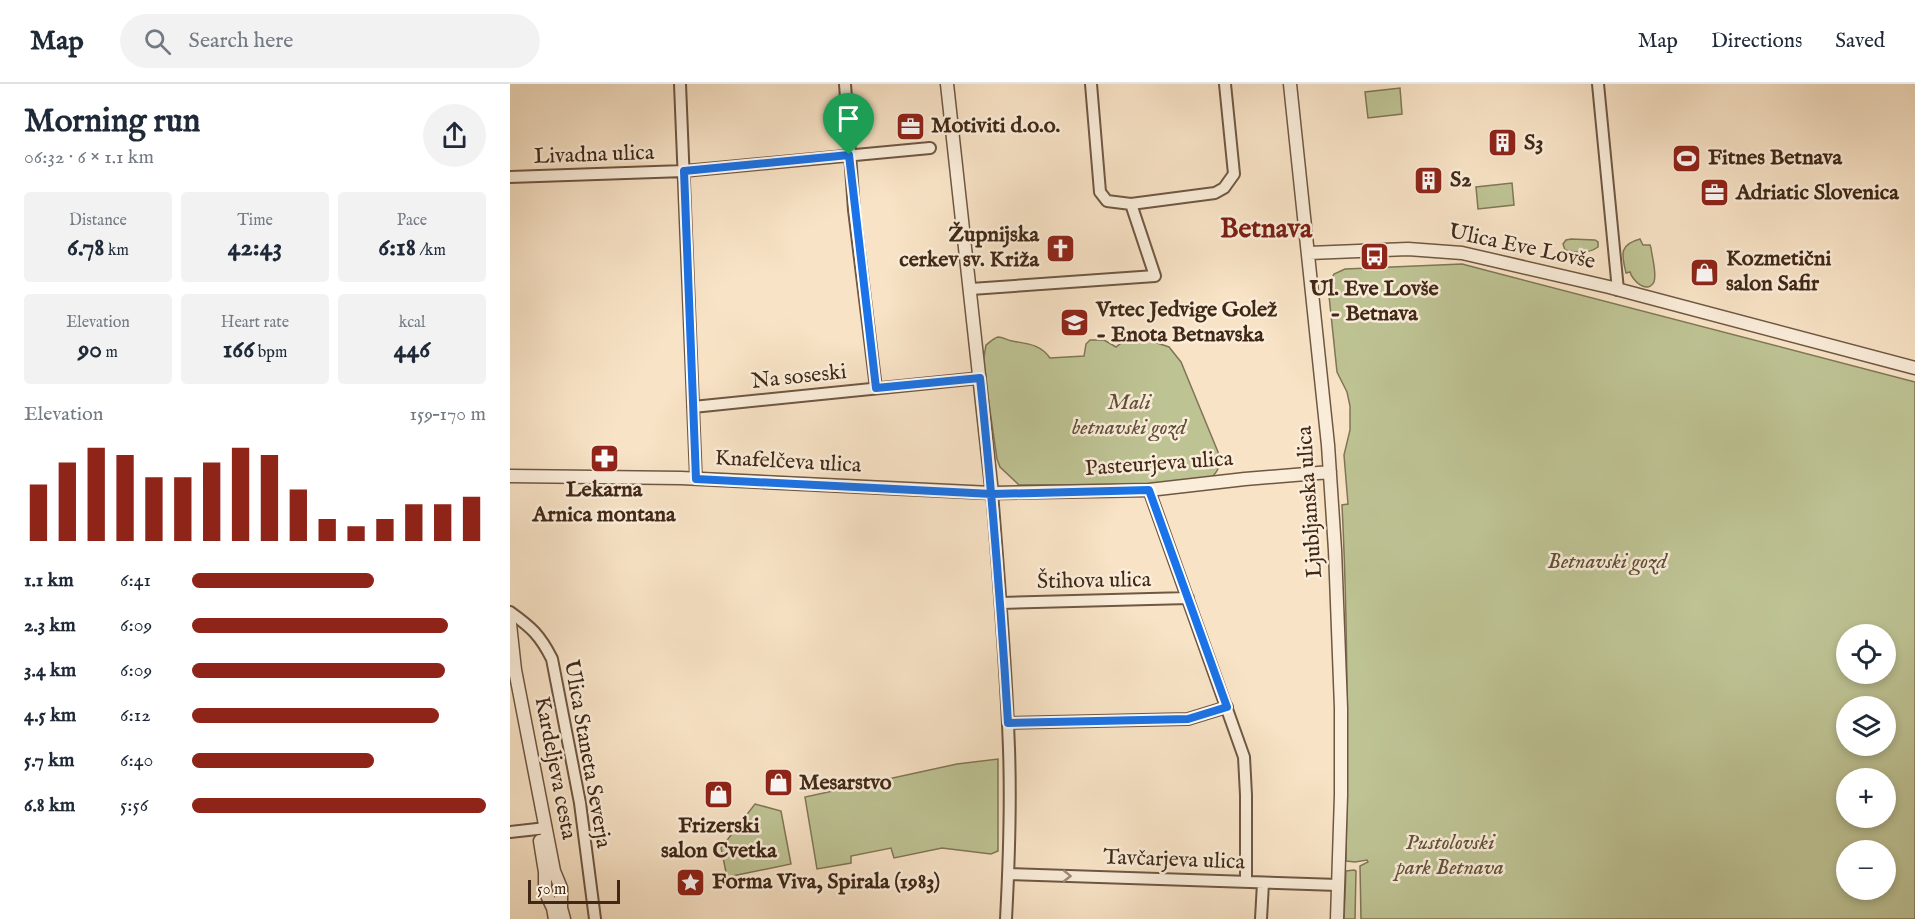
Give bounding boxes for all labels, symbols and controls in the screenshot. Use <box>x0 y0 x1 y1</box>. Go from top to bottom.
search box <box>120 14 540 68</box>
text: Map <box>30 24 84 59</box>
icon: search <box>141 25 174 58</box>
text: Search here <box>189 27 293 55</box>
text: Map <box>1638 28 1678 55</box>
text: Directions <box>1711 28 1802 55</box>
text: Saved <box>1835 28 1885 55</box>
pin <box>823 93 874 155</box>
text: Morning run <box>24 101 200 143</box>
icon: arrive <box>832 102 865 135</box>
button: share <box>423 104 486 167</box>
office icon: Motiviti d.o.o. <box>894 110 926 142</box>
place label: Motiviti d.o.o. <box>931 112 1061 140</box>
building icon: S3 <box>1487 127 1519 159</box>
place label: S3 <box>1524 129 1544 157</box>
street label: Livadna ulica <box>533 139 655 171</box>
sports icon: Fitnes Betnava <box>1671 142 1703 174</box>
place label: Fitnes Betnava <box>1708 144 1843 172</box>
text: 06:32 · 6 × 1.1 km <box>24 145 154 170</box>
building icon: S2 <box>1413 164 1445 196</box>
place label: S2 <box>1450 166 1472 194</box>
office icon: Adriatic Slovenica <box>1699 177 1731 209</box>
place label: Adriatic Slovenica <box>1735 179 1899 207</box>
text: Distance <box>69 211 127 231</box>
text: Time <box>237 211 273 231</box>
text: Pace <box>397 211 427 231</box>
district label: Betnava <box>1220 212 1313 247</box>
street label: Ulica Eve Lovše <box>1446 218 1598 276</box>
place label: Župnijska cerkev sv. Križa <box>899 221 1039 274</box>
text: 6.78 <box>67 231 105 264</box>
text: 42:43 <box>228 231 282 264</box>
text: 6:18 <box>378 231 416 264</box>
church icon: Župnijska cerkev sv. Križa <box>1044 232 1076 264</box>
text: km <box>105 241 129 261</box>
text: /km <box>416 241 446 261</box>
bus stop icon: Ul. Eve Lovše - Betnava <box>1358 241 1390 273</box>
place label: Kozmetični salon Safir <box>1726 245 1831 298</box>
shop icon: Kozmetični salon Safir <box>1689 256 1721 288</box>
place label: Ul. Eve Lovše - Betnava <box>1308 275 1439 328</box>
place label: Vrtec Jedvige Golež - Enota Betnavska <box>1095 296 1278 349</box>
school or university icon: Vrtec Jedvige Golež - Enota Betnavska <box>1059 307 1091 339</box>
text: Elevation <box>66 313 130 333</box>
text: Heart rate <box>221 313 289 333</box>
text: kcal <box>399 313 425 333</box>
text: 90 <box>78 333 102 366</box>
text: 166 <box>223 333 254 366</box>
text: 446 <box>394 333 430 366</box>
text: m <box>102 343 118 363</box>
text: bpm <box>254 343 287 363</box>
street label: Na soseski <box>750 358 848 396</box>
park label: Mali betnavski gozd <box>1072 389 1188 442</box>
text: Elevation <box>24 402 103 427</box>
text: 159–170 m <box>409 402 486 427</box>
street label: Ljubljanska ulica <box>1291 425 1329 579</box>
pharmacy icon: Lekarna Arnica montana <box>588 442 620 474</box>
street label: Knafelčeva ulica <box>714 444 863 480</box>
street label: Pasteurjeva ulica <box>1084 445 1235 483</box>
place label: Lekarna Arnica montana <box>532 476 676 529</box>
park label: Betnavski gozd <box>1547 548 1668 576</box>
street label: Štihova ulica <box>1037 566 1152 596</box>
text: 1.1 km <box>24 568 74 593</box>
text: 6:41 <box>120 568 151 593</box>
text: 2.3 km <box>24 613 76 638</box>
text: 6:09 <box>120 613 152 638</box>
map controls <box>1836 624 1896 900</box>
button: locate <box>1836 624 1896 684</box>
text: 3.4 km <box>24 658 76 683</box>
text: 6:09 <box>120 658 152 683</box>
street label: Ulica Staneta Severja <box>557 658 617 851</box>
street label: Kardeljeva cesta <box>527 694 583 842</box>
button: layers <box>1836 696 1896 756</box>
text: 4.5 km <box>24 703 76 728</box>
text: 6:12 <box>120 703 151 728</box>
text: 5.7 km <box>24 748 74 773</box>
text: 6:40 <box>120 748 153 773</box>
shop icon: Mesarstvo <box>762 767 794 799</box>
button: + <box>1836 768 1896 828</box>
place label: Mesarstvo <box>799 769 892 797</box>
shop icon: Frizerski salon Cvetka <box>703 778 735 810</box>
text: 6.8 km <box>24 793 75 818</box>
text: 5:56 <box>120 793 148 818</box>
place label: Frizerski salon Cvetka <box>661 812 777 865</box>
park label: Pustolovski park Betnava <box>1392 829 1504 882</box>
button: − <box>1836 840 1896 900</box>
street label: Tavčarjeva ulica <box>1103 844 1246 876</box>
place icon: Forma Viva, Spirala (1983) <box>675 866 707 898</box>
place label: Forma Viva, Spirala (1983) <box>712 868 940 896</box>
one-way arrow <box>1062 870 1071 882</box>
scale bar <box>528 877 620 904</box>
text: 50 m <box>537 880 566 900</box>

